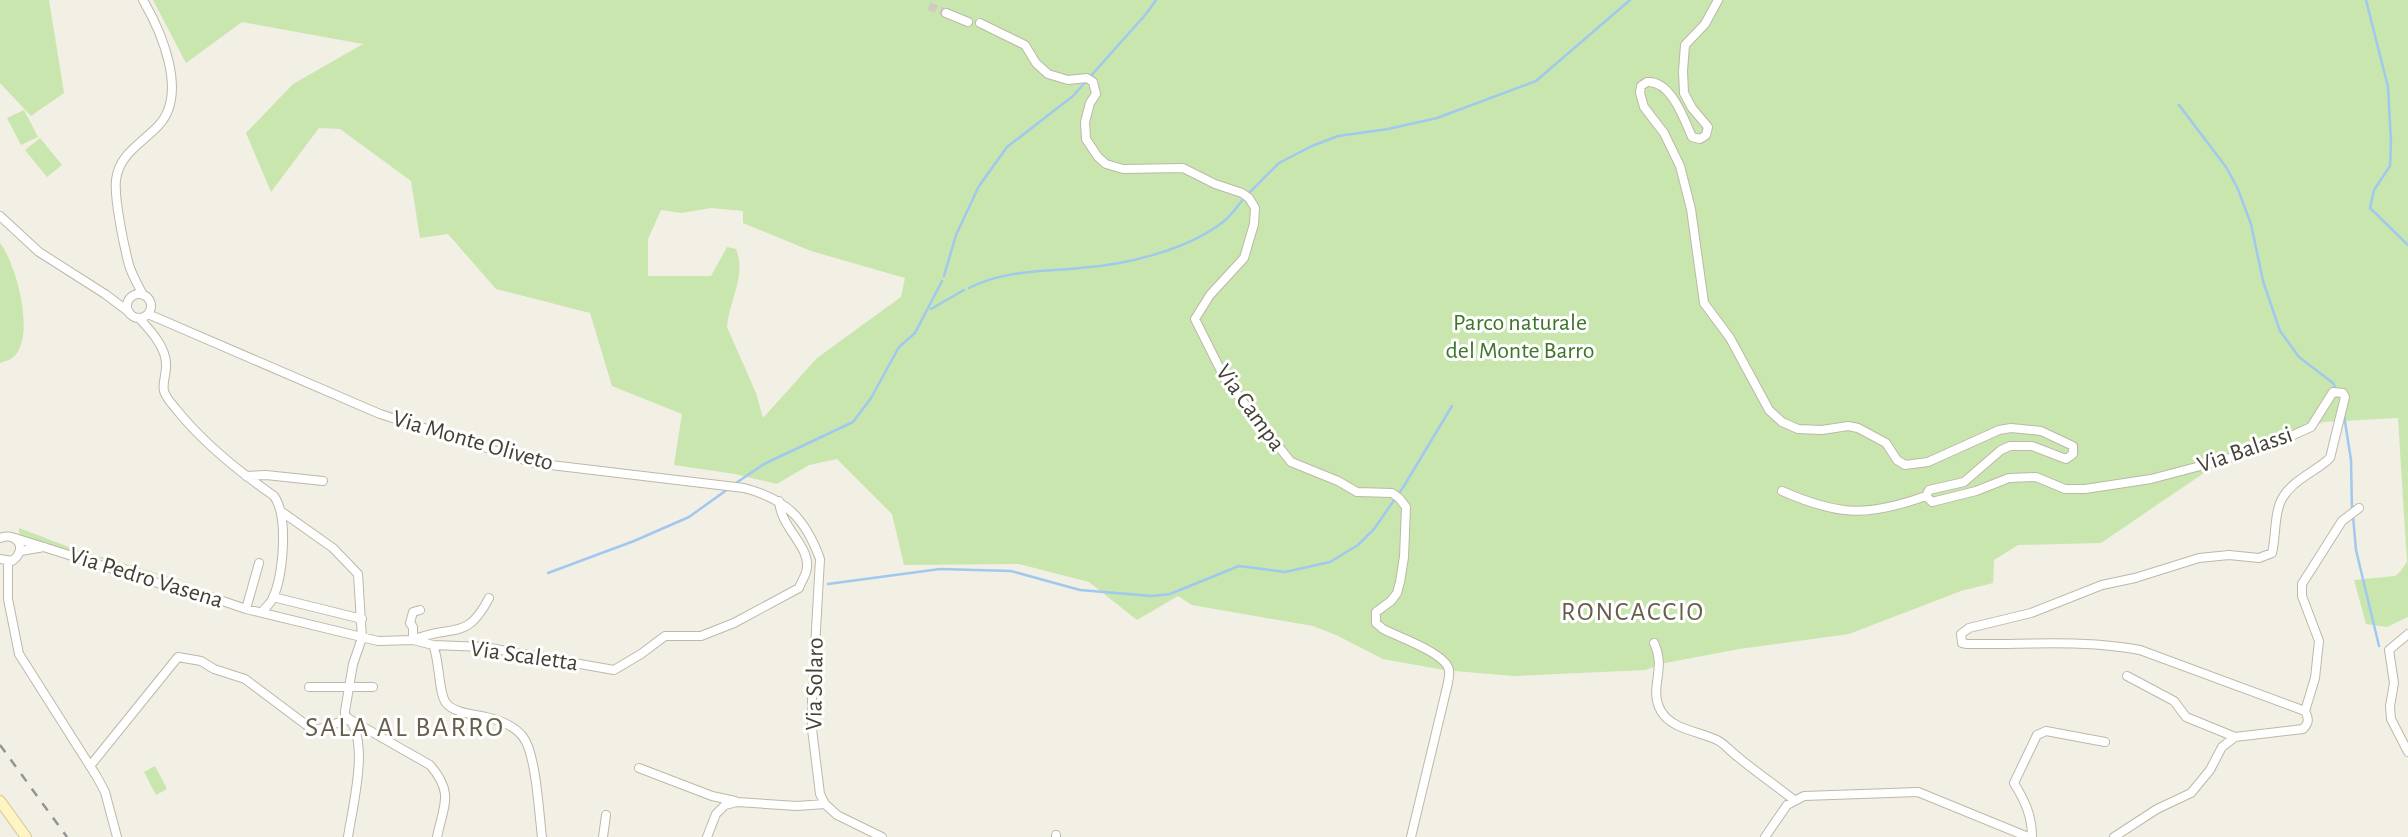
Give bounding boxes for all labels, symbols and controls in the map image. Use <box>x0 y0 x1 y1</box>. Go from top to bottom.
park label: Parco naturale del Monte Barro <box>1445 311 1595 363</box>
street label: Via Campa <box>1211 360 1289 456</box>
street label: Via Monte Oliveto <box>390 407 556 475</box>
street label: Via Balassi <box>2194 423 2296 477</box>
street label: Via Pedro Vasena <box>66 543 226 613</box>
district label: RONCACCIO <box>1561 599 1705 625</box>
street label: Via Scaletta <box>468 637 580 675</box>
street label: Via Solaro <box>802 637 828 731</box>
district label: SALA AL BARRO <box>305 714 505 742</box>

